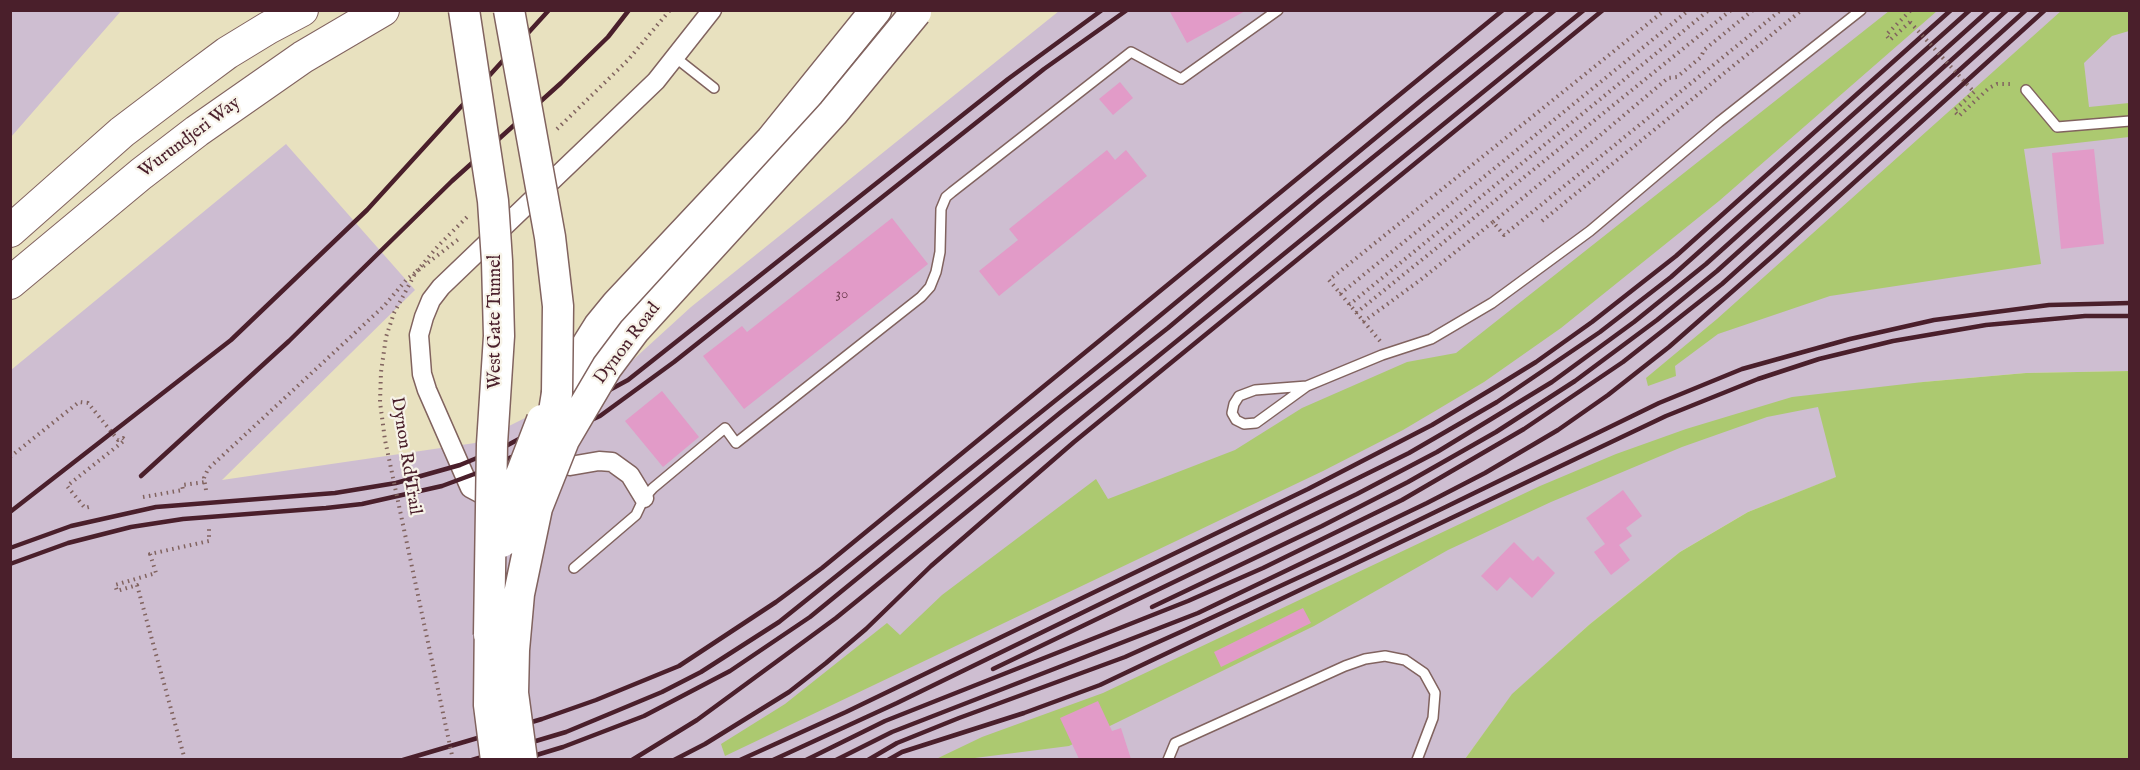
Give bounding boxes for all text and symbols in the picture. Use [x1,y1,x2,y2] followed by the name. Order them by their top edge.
[135,93,245,183] street label: Wurundjeri Way
[485,255,507,389] street label: West Gate Tunnel
[836,286,848,304] house number: 30
[590,299,666,389] street label: Dynon Road
[385,396,425,516] street label: Dynon Rd Trail

